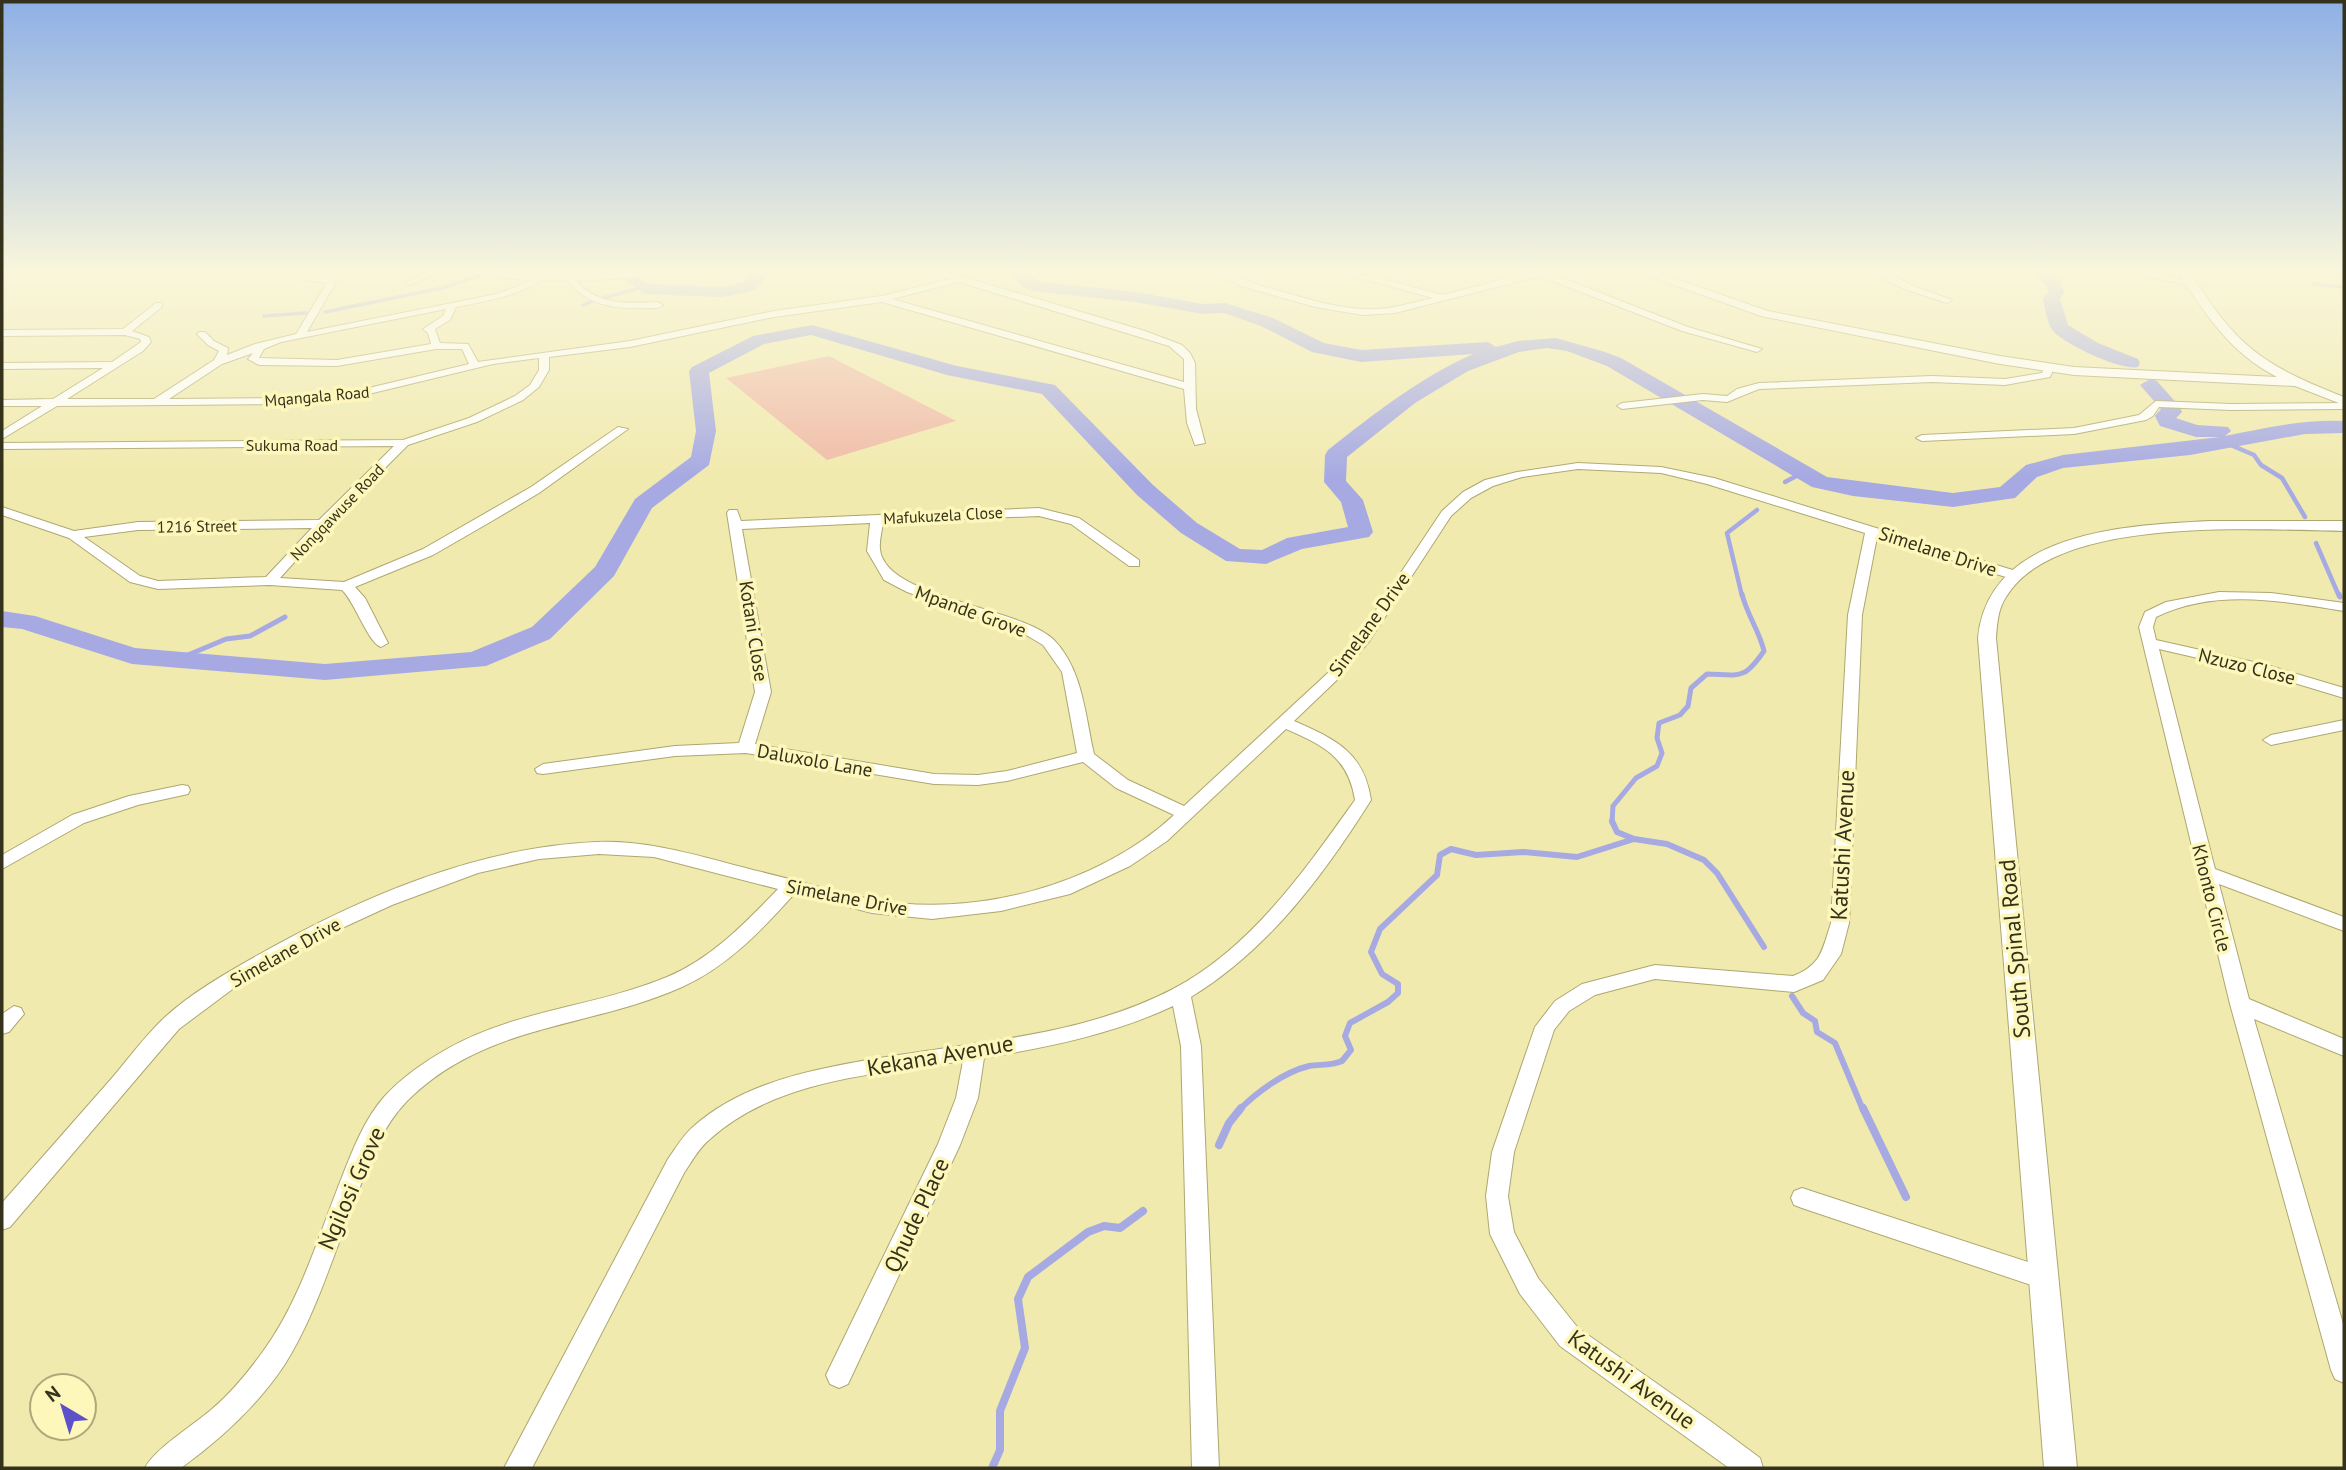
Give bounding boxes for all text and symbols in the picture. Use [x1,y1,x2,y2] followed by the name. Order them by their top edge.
[264,381,370,411] street label: Mqangala Road
[246,435,338,455] street label: Sukuma Road
[286,460,388,564] street label: Nongqawuse Road
[883,502,1003,528] street label: Mafukuzela Close
[157,515,238,537] street label: 1216 Street
[1876,521,2000,581] street label: Simelane Drive
[1323,567,1415,681] street label: Simelane Drive
[734,579,774,683] street label: Kotani Close
[912,580,1030,642] street label: Mpande Grove
[2196,642,2298,690] street label: Nzuzo Close
[755,738,875,782] street label: Daluxolo Lane
[1824,769,1860,921] street label: Katushi Avenue
[2187,842,2237,954] street label: Khonto Circle
[1992,858,2036,1040] street label: South Spinal Road
[784,873,910,921] street label: Simelane Drive
[225,912,345,992] street label: Simelane Drive
[864,1028,1016,1082] street label: Kekana Avenue
[311,1122,391,1254] street label: Ngilosi Grove
[877,1153,955,1277] street label: Qhude Place
[1563,1323,1701,1435] street label: Katushi Avenue
[28,1372,98,1442] north arrow
[40,1380,65,1407] text: N

